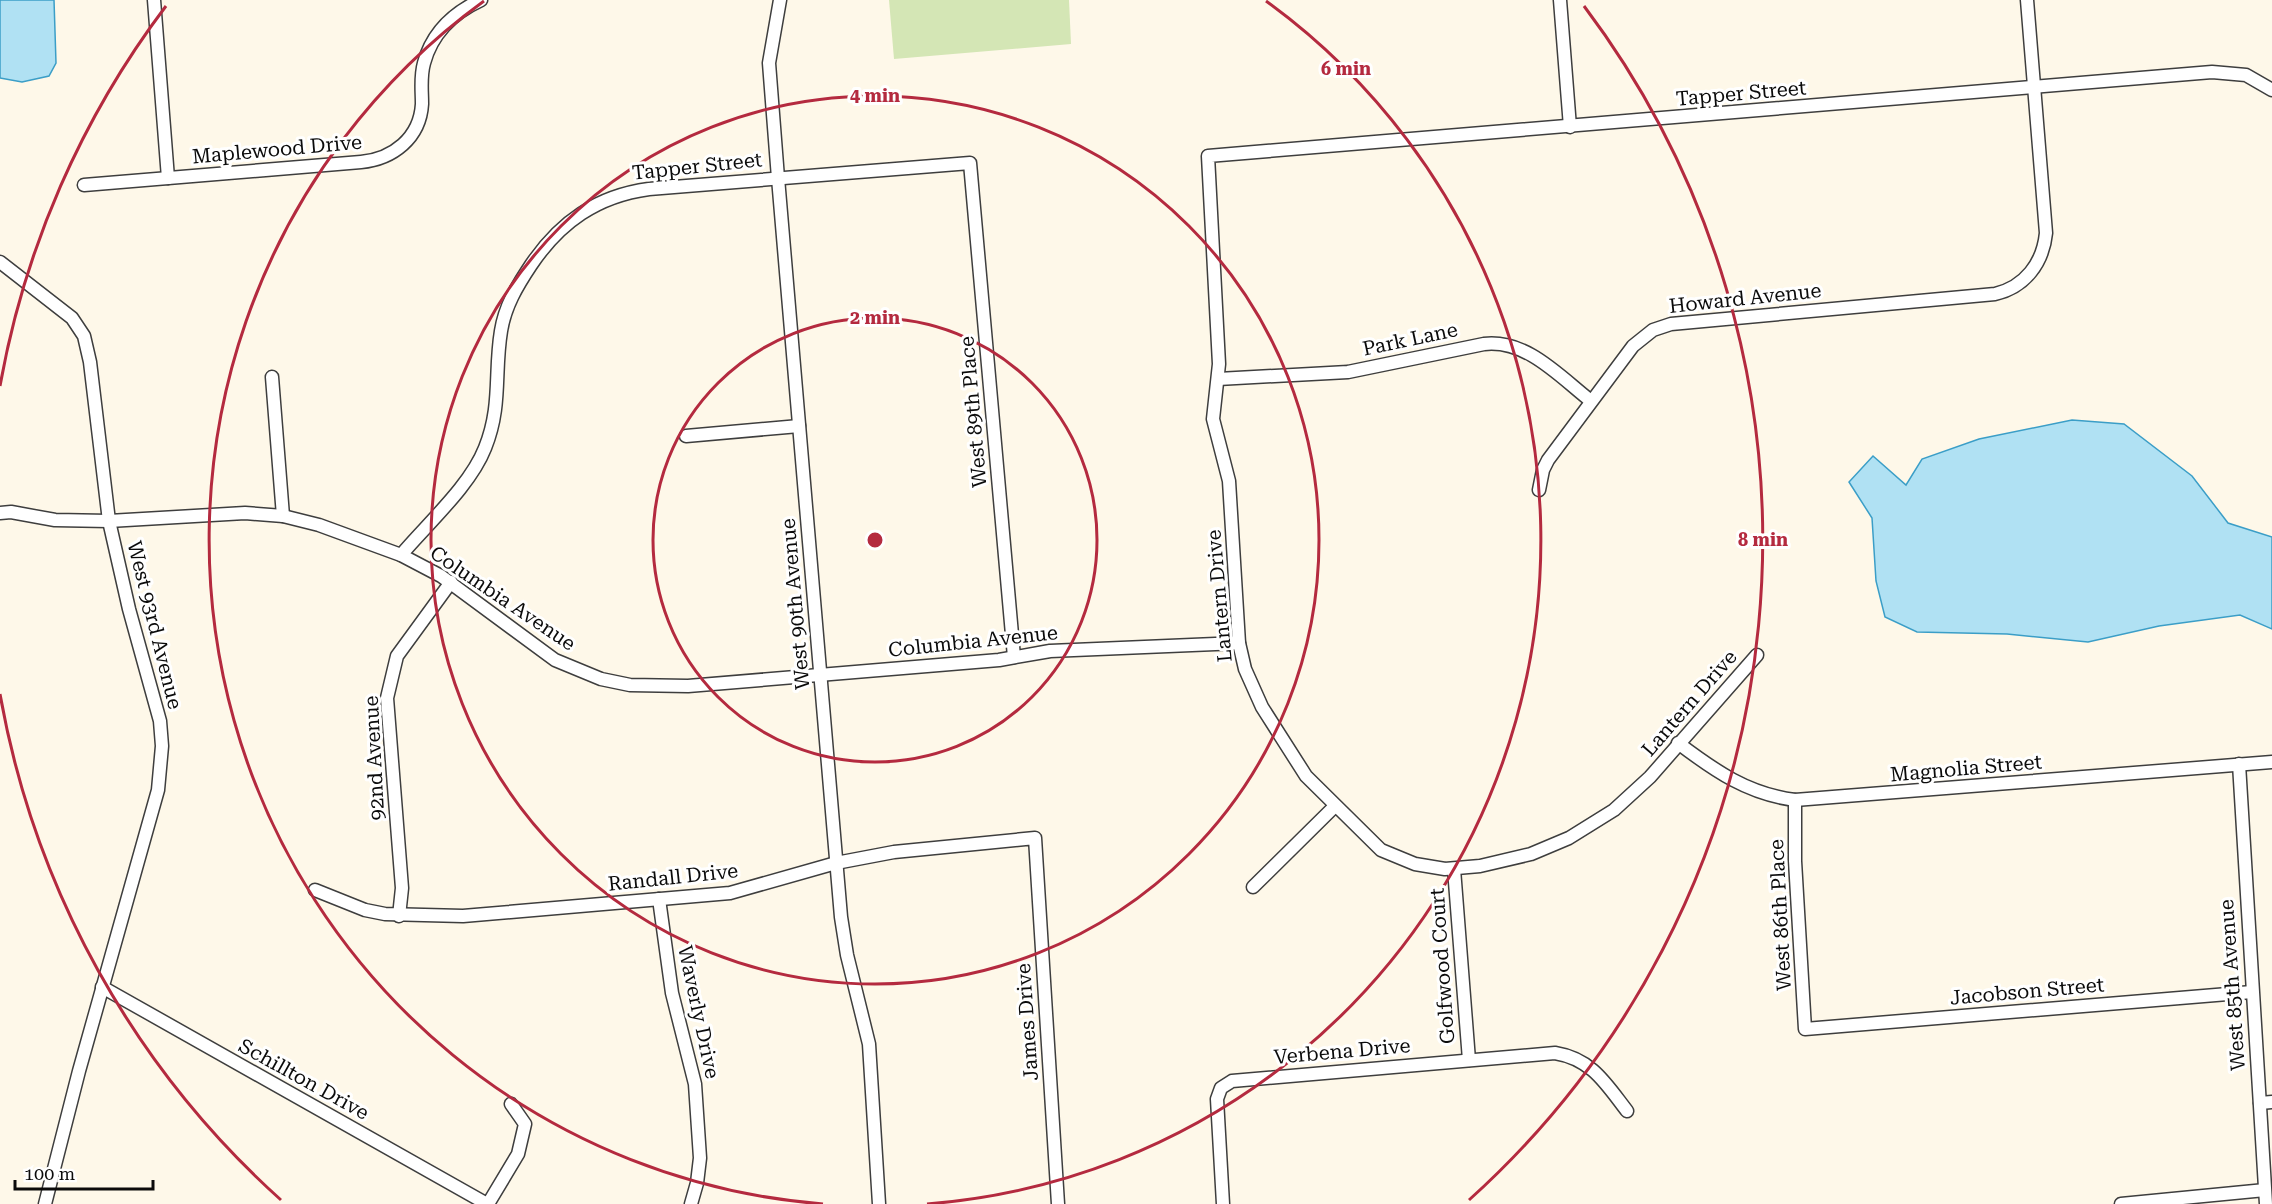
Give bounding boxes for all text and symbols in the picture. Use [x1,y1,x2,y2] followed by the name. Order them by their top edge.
[1321,58,1371,79] text: 6 min
[1675,75,1808,111] street label: Tapper Street
[850,85,900,106] text: 4 min
[191,130,363,168] street label: Maplewood Drive
[631,147,764,185] street label: Tapper Street
[1668,278,1822,318] street label: Howard Avenue
[850,307,900,328] text: 2 min
[1360,317,1460,361] street label: Park Lane
[954,335,992,489] street label: West 89th Place
[776,517,814,691] street label: West 90th Avenue
[1201,529,1237,663] street label: Lantern Drive
[1738,529,1788,550] text: 8 min
[865,530,885,550] centre of rings
[122,538,188,712] street label: West 93rd Avenue
[426,540,580,656] street label: Columbia Avenue
[887,620,1059,662] street label: Columbia Avenue
[1636,645,1742,761] street label: Lantern Drive
[359,695,389,821] street label: 92nd Avenue
[1889,749,2043,787] street label: Magnolia Street
[1764,838,1796,992] street label: West 86th Place
[607,858,739,896] street label: Randall Drive
[1425,887,1459,1045] street label: Golfwood Court
[2214,898,2250,1072] street label: West 85th Avenue
[673,943,725,1081] street label: Waverly Drive
[1011,962,1043,1082] street label: James Drive
[1949,972,2106,1010] street label: Jacobson Street
[235,1033,373,1125] street label: Schillton Drive
[1273,1033,1411,1069] street label: Verbena Drive
[15,1153,153,1191] scale bar
[24,1163,75,1184] text: 100 m

